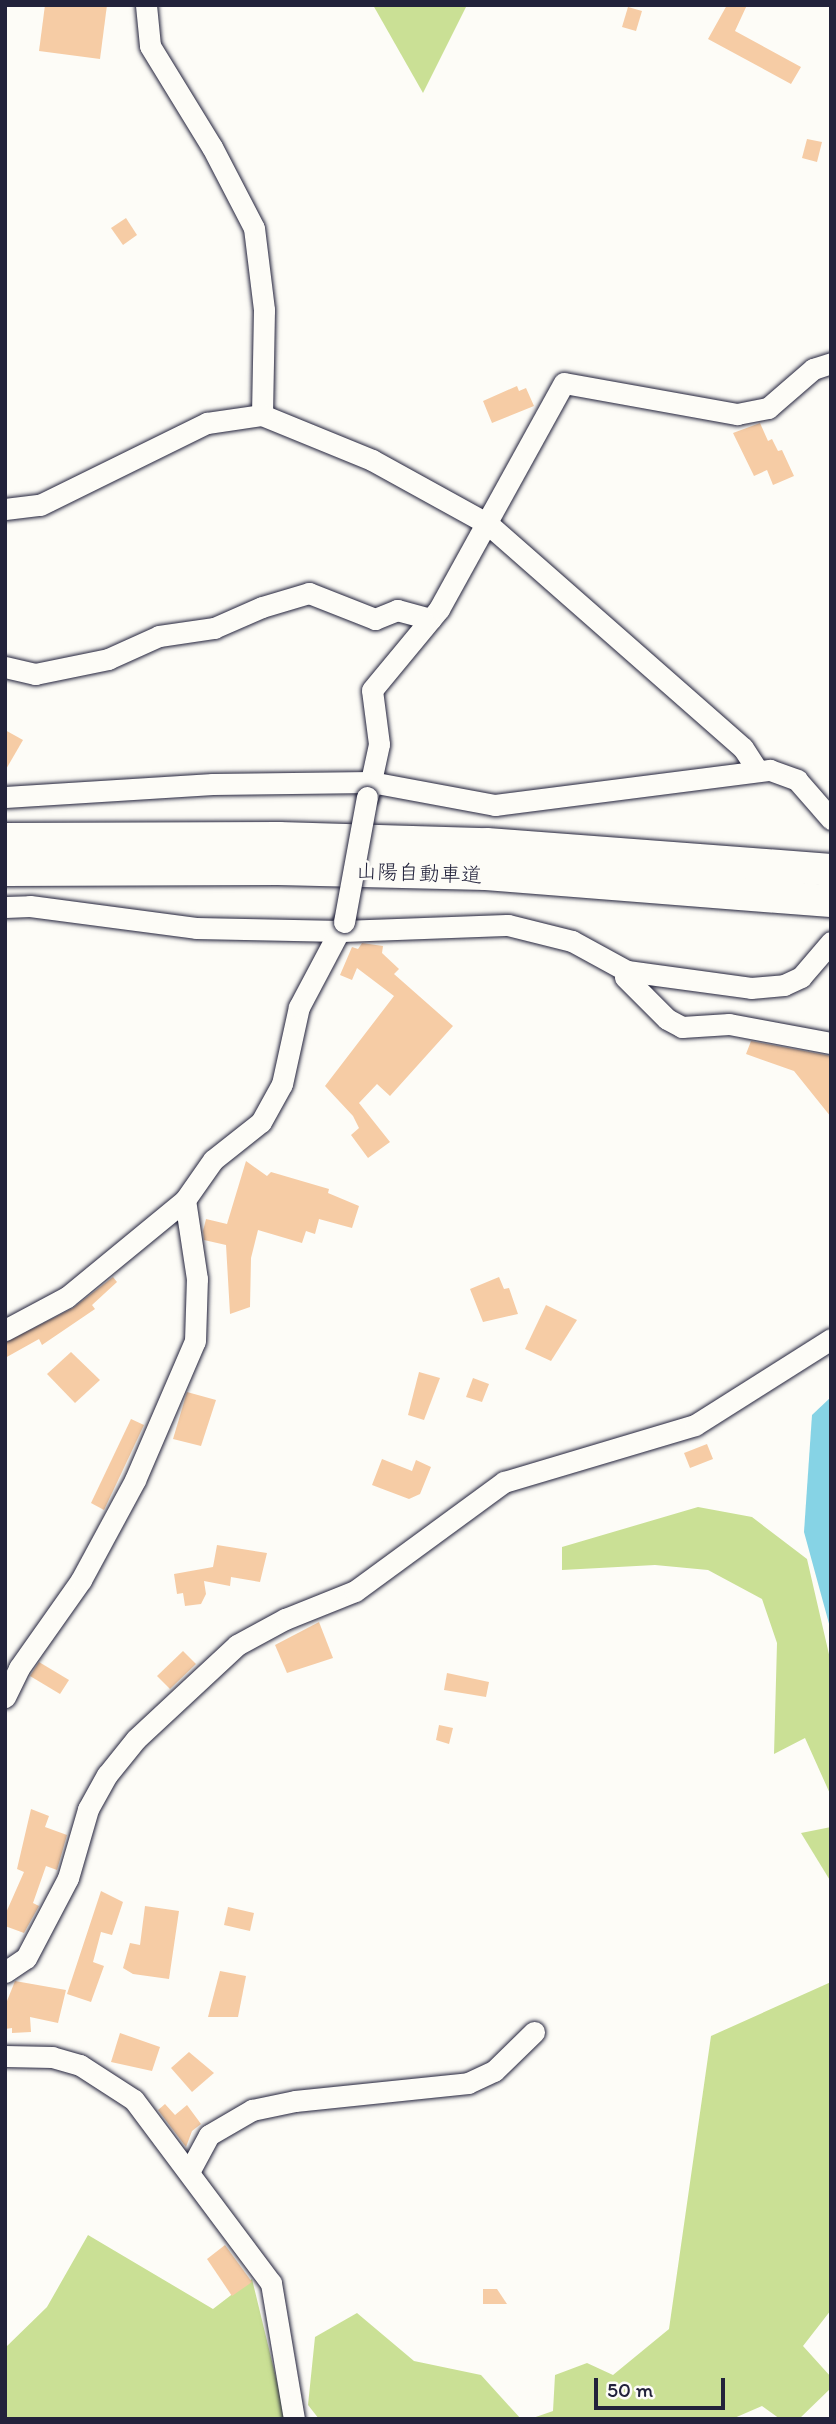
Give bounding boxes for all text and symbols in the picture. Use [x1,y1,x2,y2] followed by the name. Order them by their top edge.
[356,858,482,888] street label: 山陽自動車道
[598,2364,729,2408] scale bar
[607,2377,653,2402] text: 50 m

